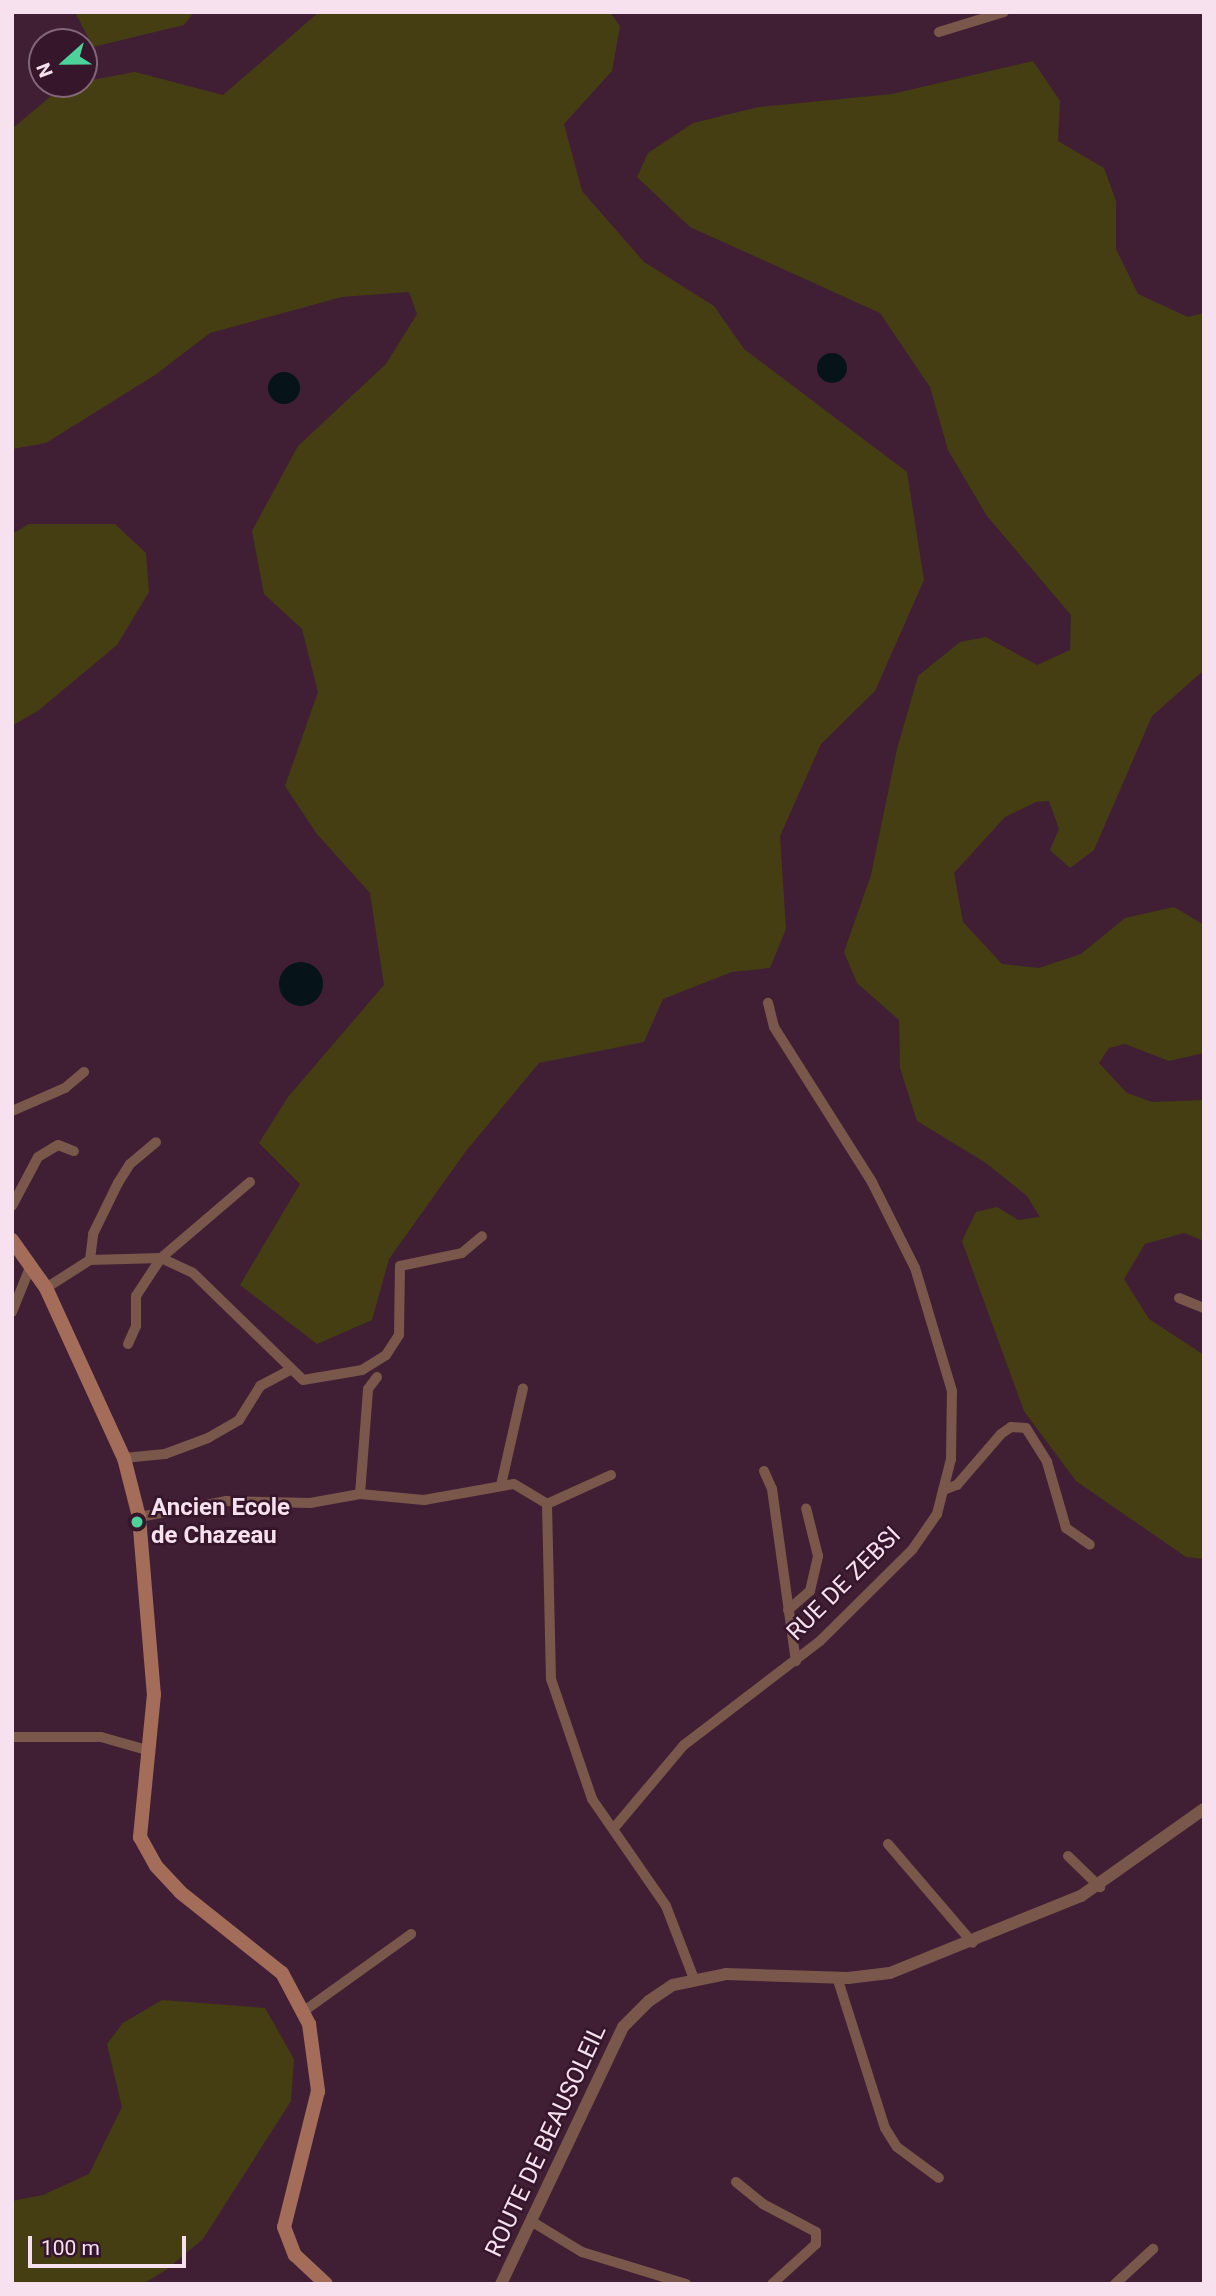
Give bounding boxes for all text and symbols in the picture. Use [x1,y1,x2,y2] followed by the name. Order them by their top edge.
[28,28,98,98] north arrow
[32,60,58,80] text: N
[151,1494,290,1550] place label: Ancien Ecole de Chazeau
[129,1514,145,1530] marker: Ancien Ecole de Chazeau
[781,1521,907,1647] street label: RUE DE ZEBSI
[480,2020,612,2262] street label: ROUTE DE BEAUSOLEIL
[32,2222,189,2266] scale bar
[41,2236,100,2260] text: 100 m

